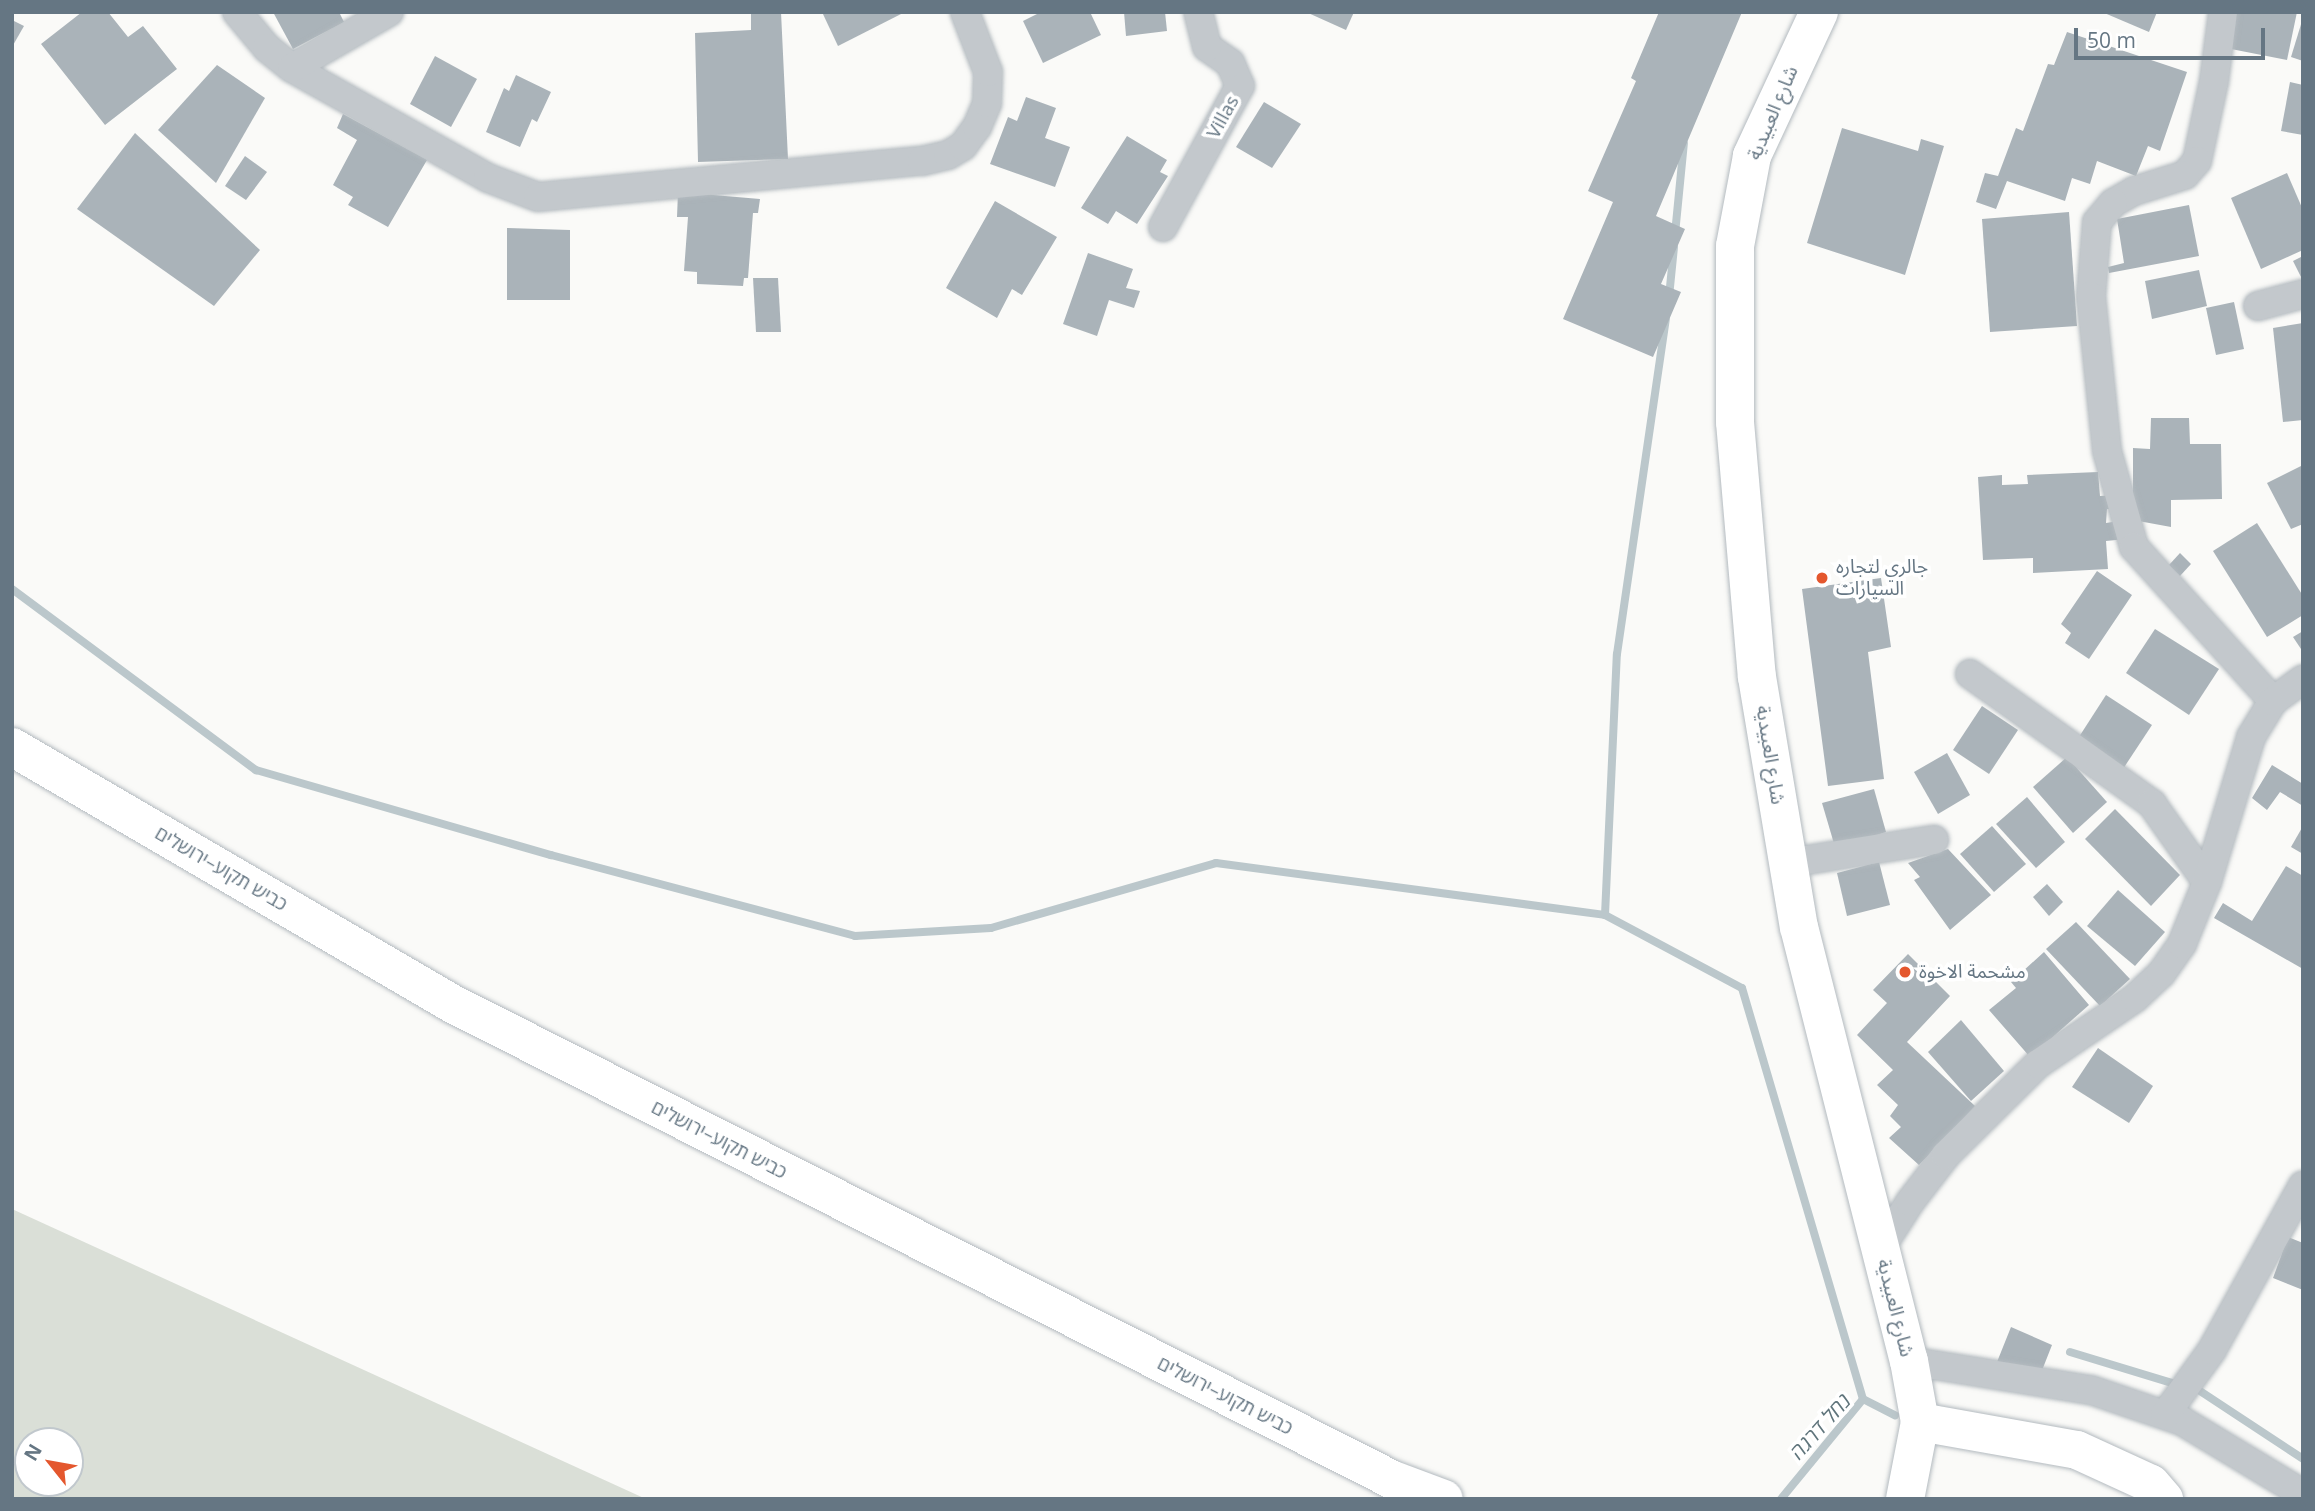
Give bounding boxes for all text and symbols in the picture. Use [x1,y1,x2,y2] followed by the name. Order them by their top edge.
[2077,14,2268,58] scale bar
[2087,26,2136,54] text: 50 m
[1743,63,1803,163] street label: شارع العبيدية
[1202,92,1244,142] street label: Villas
[1836,556,1928,600] place label: جالري لتجاره السيارات
[1814,570,1830,586] marker: جالري لتجاره السيارات
[1751,704,1789,806] street label: شارع العبيدية
[151,822,291,916] street label: כביש תקוע–ירושלים
[1919,961,2026,983] place label: مشحمة الاخوة
[1897,964,1913,980] marker: مشحمة الاخوة
[647,1096,791,1184] street label: כביש תקוע–ירושלים
[1872,1257,1918,1359] street label: شارع العبيدية
[1153,1352,1297,1440] street label: כביש תקוע–ירושלים
[1784,1388,1856,1464] water label: נחל דרגה
[14,1427,84,1497] north arrow
[18,1439,48,1466] text: N

